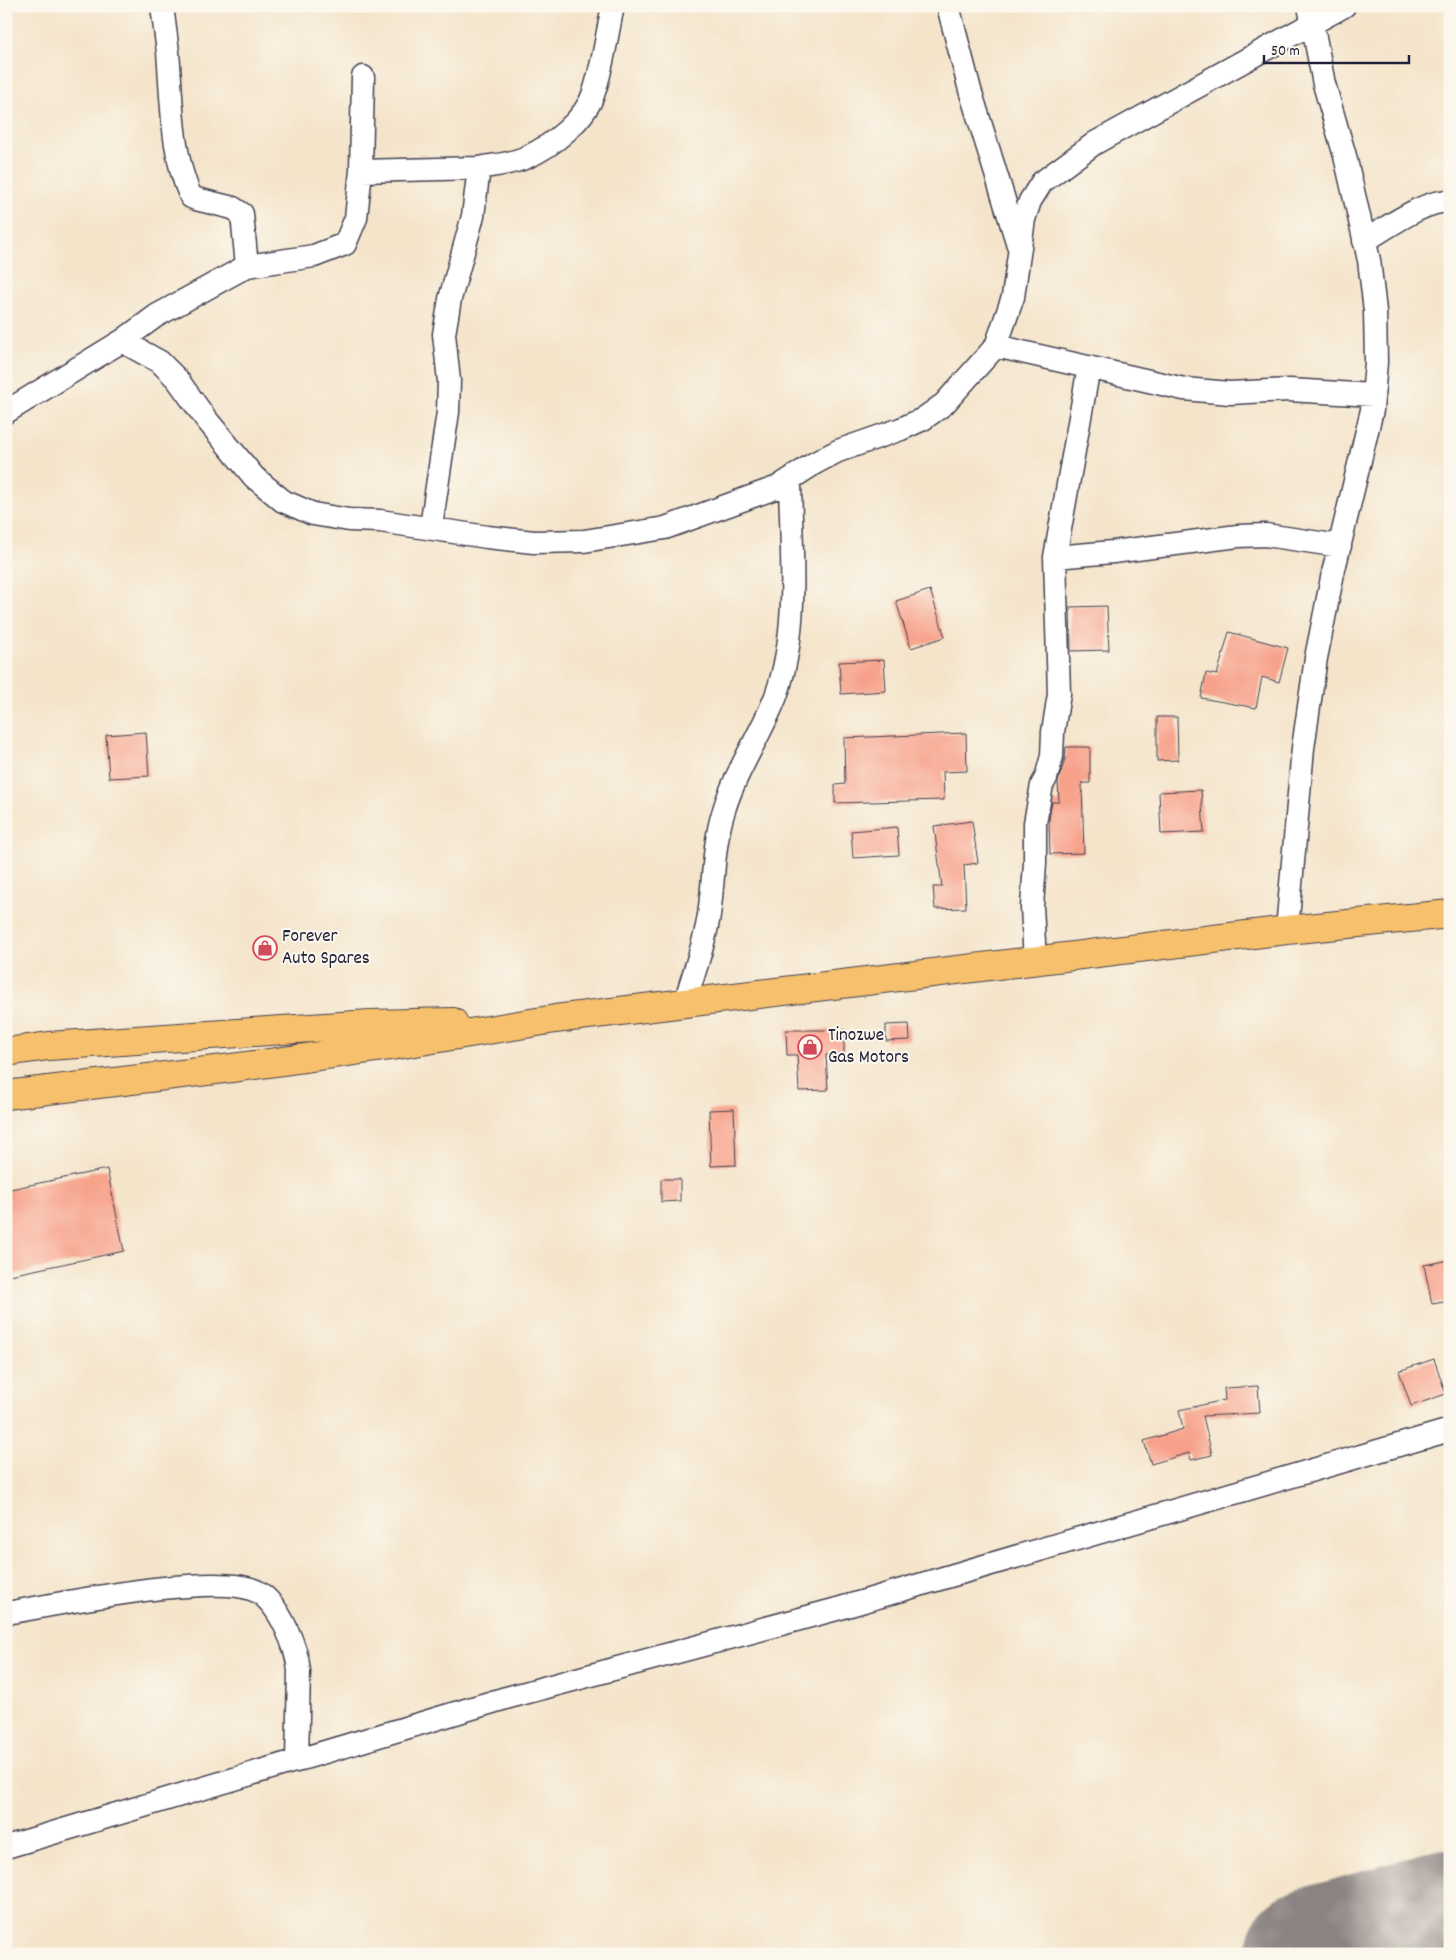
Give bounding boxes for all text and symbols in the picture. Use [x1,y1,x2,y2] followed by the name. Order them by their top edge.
[1264,32,1408,64] scale bar
[1271,41,1300,63] text: 50 m
[282,924,370,973] place label: Forever Auto Spares
[252,935,278,961] shop icon: Forever Auto Spares
[828,1023,909,1072] place label: Tinozwe Gas Motors
[797,1034,823,1060] shop icon: Tinozwe Gas Motors

